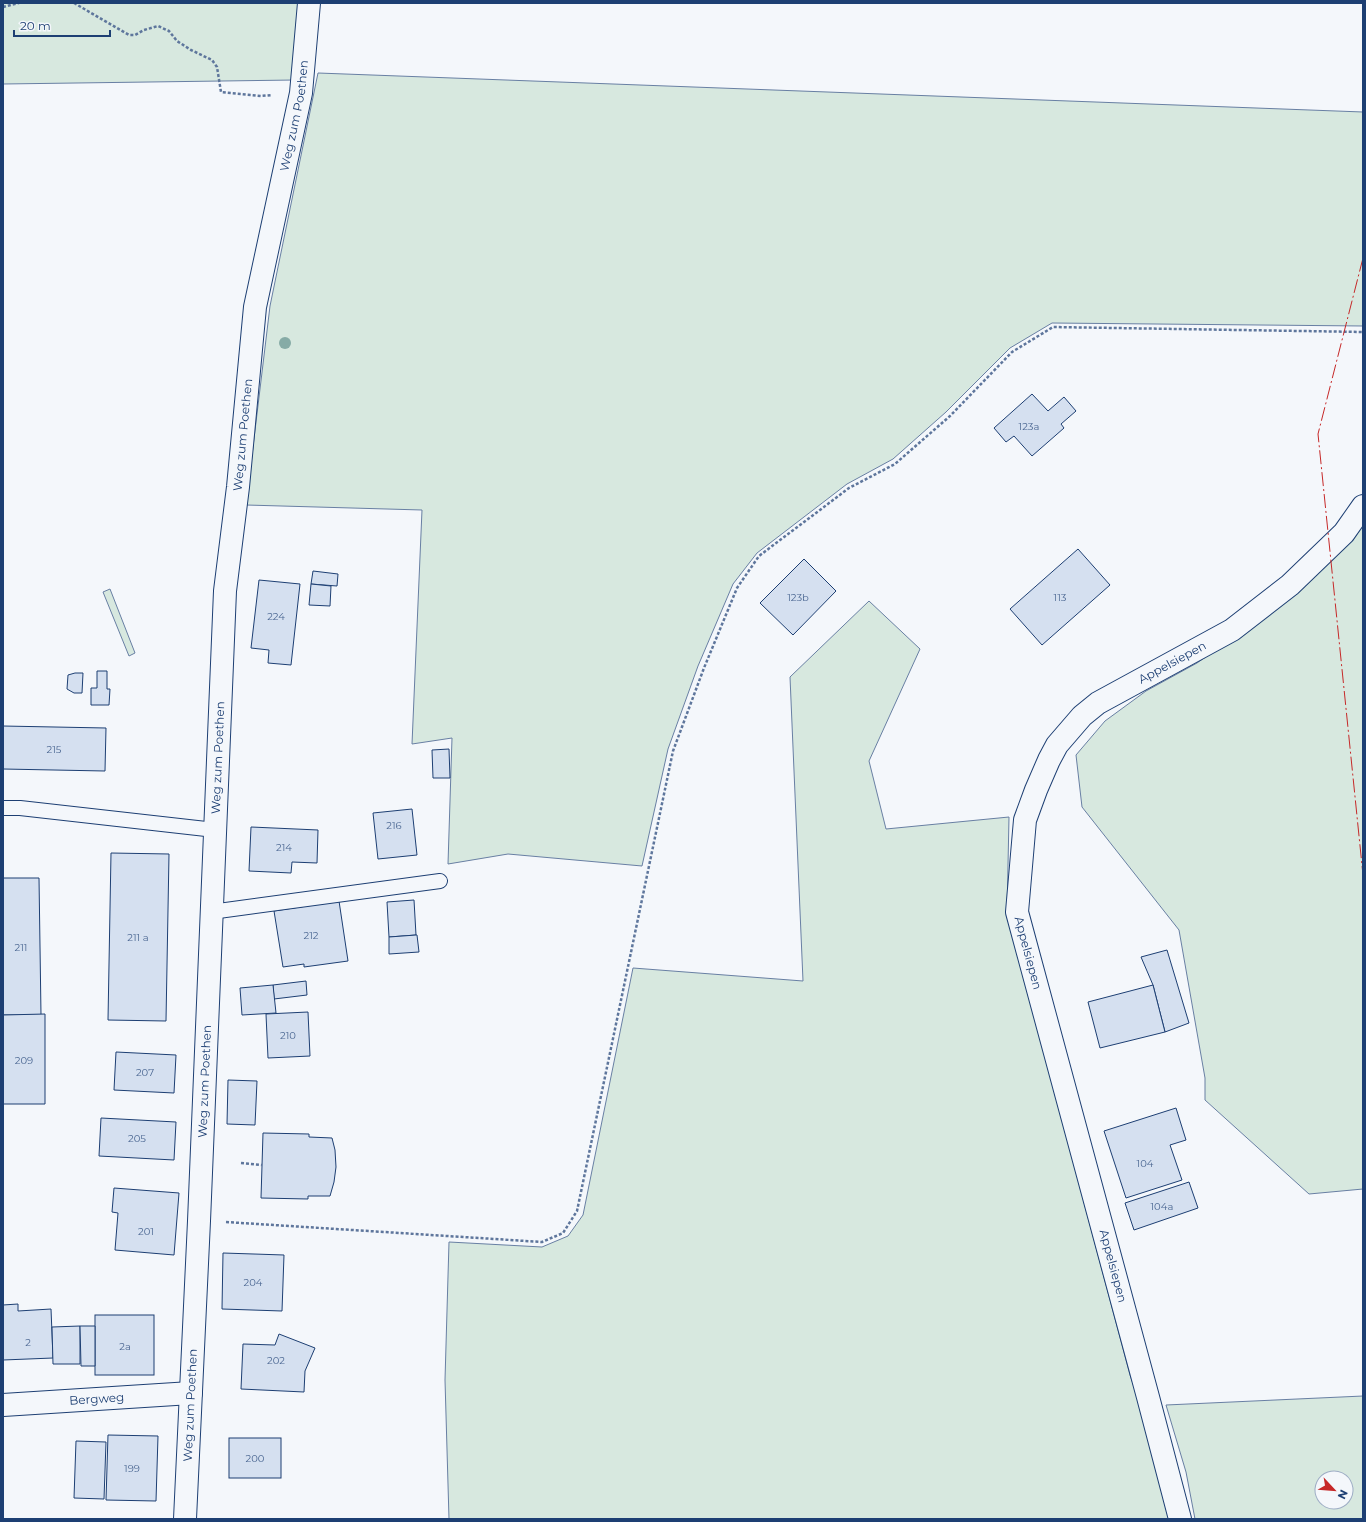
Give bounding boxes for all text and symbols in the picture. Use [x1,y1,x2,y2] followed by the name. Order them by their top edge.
[14,12,110,38] scale bar
[20,18,51,33] text: 20 m
[276,59,311,173] street label: Weg zum Poethen
[230,378,255,492] street label: Weg zum Poethen
[1019,420,1039,433] house number: 123a
[787,591,809,604] house number: 123b
[1054,591,1067,604] house number: 113
[267,610,285,623] house number: 224
[1135,638,1209,687] street label: Appelsiepen
[208,701,227,814] street label: Weg zum Poethen
[47,743,62,756] house number: 215
[386,819,402,832] house number: 216
[276,841,292,854] house number: 214
[1012,915,1045,991] street label: Appelsiepen
[304,929,319,942] house number: 212
[127,931,149,944] house number: 211 a
[15,941,27,954] house number: 211
[194,1025,214,1138] street label: Weg zum Poethen
[280,1029,296,1042] house number: 210
[15,1054,33,1067] house number: 209
[136,1066,154,1079] house number: 207
[128,1132,146,1145] house number: 205
[1137,1157,1154,1170] house number: 104
[1150,1200,1174,1213] house number: 104a
[138,1225,154,1238] house number: 201
[1097,1228,1130,1304] street label: Appelsiepen
[244,1276,263,1289] house number: 204
[25,1336,31,1349] house number: 2
[119,1340,131,1353] house number: 2a
[180,1348,200,1462] street label: Weg zum Poethen
[267,1354,285,1367] house number: 202
[69,1389,125,1408] street label: Bergweg
[246,1452,265,1465] house number: 200
[124,1462,140,1475] house number: 199
[1314,1470,1354,1510] north arrow
[1335,1487,1351,1501] text: N

